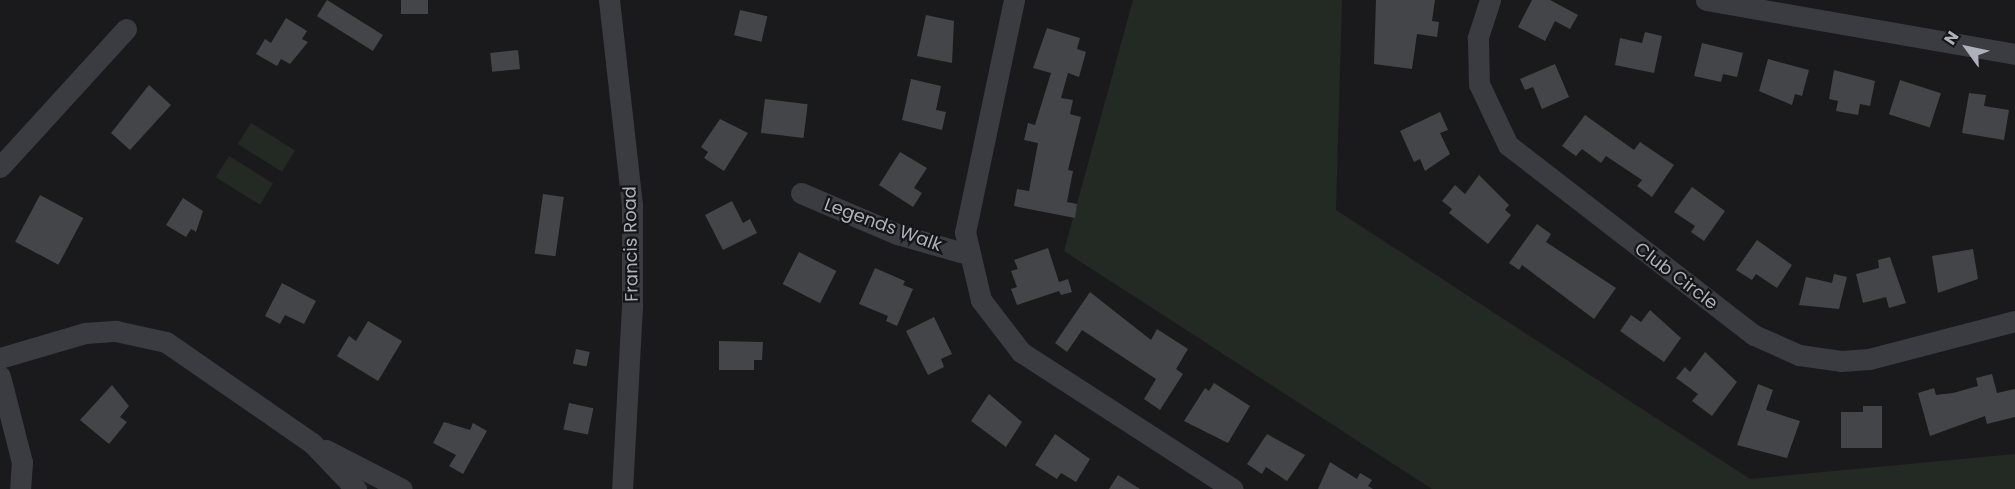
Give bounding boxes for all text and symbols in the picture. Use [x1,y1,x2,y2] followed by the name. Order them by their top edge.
[1937,18,1997,78] north arrow
[1939,27,1964,49] text: N
[619,186,643,302] street label: Francis Road
[821,194,945,256] street label: Legends Walk
[1630,238,1722,314] street label: Club Circle

